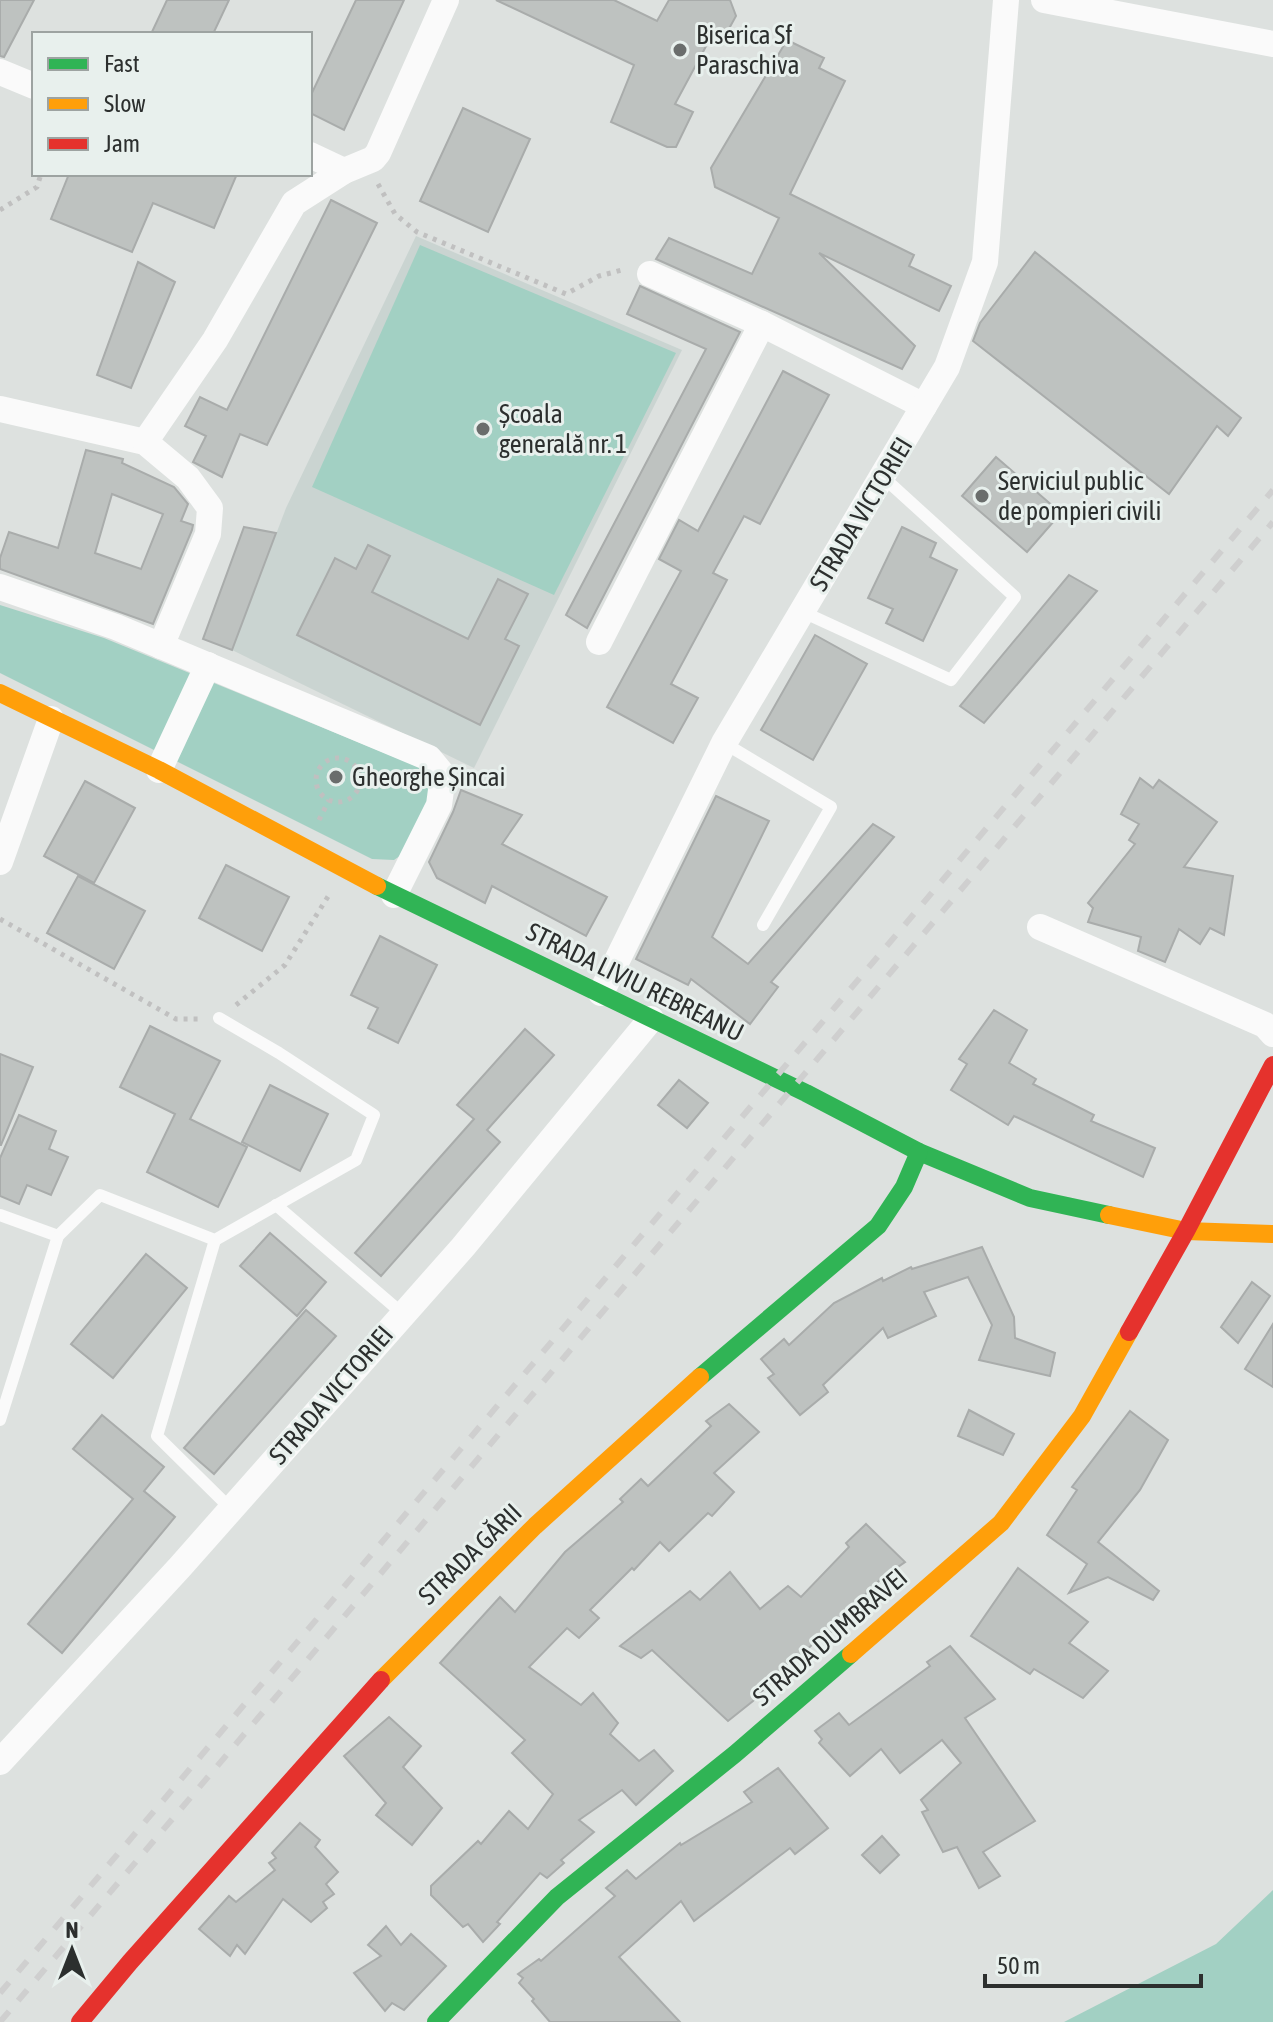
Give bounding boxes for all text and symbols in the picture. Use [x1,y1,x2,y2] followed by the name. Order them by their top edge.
[696,20,799,80] place label: Biserica Sf Paraschiva
[32,32,312,176] legend
[671,41,689,59] marker: Biserica Sf Paraschiva
[104,50,140,77] text: Fast
[104,90,146,117] text: Slow
[104,130,140,157] text: Jam
[499,399,627,459] place label: Școala generală nr. 1
[474,420,492,438] marker: Școala generală nr. 1
[803,432,919,596] street label: STRADA VICTORIEI
[998,466,1161,526] place label: Serviciul public de pompieri civili
[973,487,991,505] marker: Serviciul public de pompieri civili
[352,762,506,792] place label: Gheorghe Șincai
[327,768,345,786] marker: Gheorghe Șincai
[522,916,748,1048] street label: STRADA LIVIU REBREANU
[263,1320,399,1470] street label: STRADA VICTORIEI
[412,1497,528,1611] street label: STRADA GĂRII
[747,1562,913,1712] street label: STRADA DUMBRAVEI
[32,1910,112,1990] north arrow
[66,1917,78,1943] text: N
[985,1938,1201,1988] scale bar
[997,1952,1040,1979] text: 50 m

